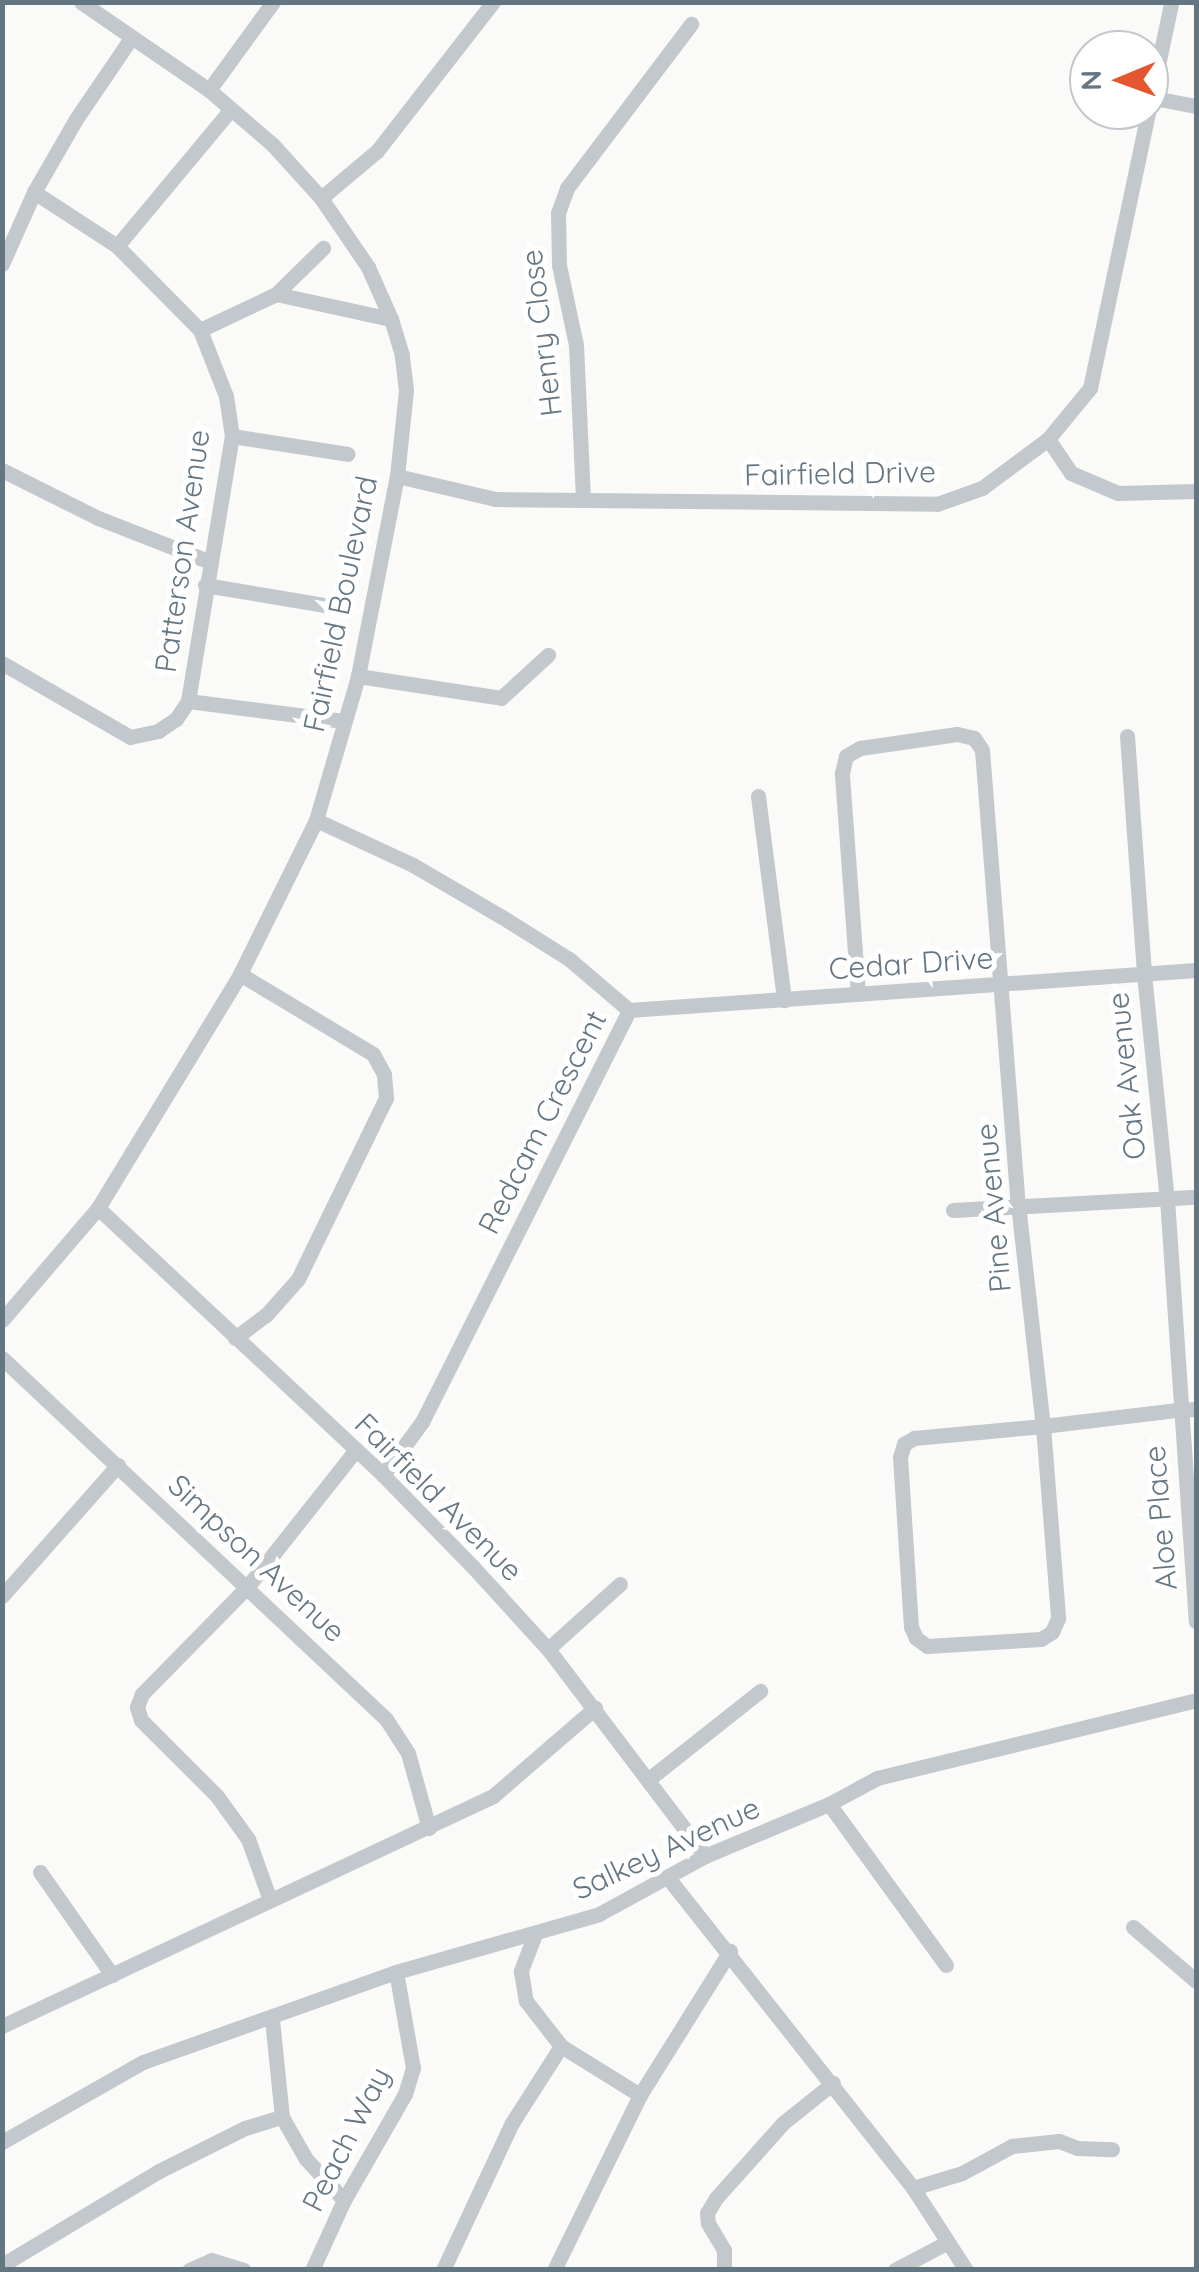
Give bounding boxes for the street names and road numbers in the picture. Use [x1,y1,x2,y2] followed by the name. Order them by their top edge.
[513,247,569,419] street label: Henry Close
[147,427,217,675] street label: Patterson Avenue
[744,453,936,493] street label: Fairfield Drive
[295,473,385,735] street label: Fairfield Boulevard
[828,939,994,987] street label: Cedar Drive
[1099,991,1153,1161] street label: Oak Avenue
[470,1004,614,1240] street label: Redcam Crescent
[968,1122,1018,1294] street label: Pine Avenue
[348,1406,530,1588] street label: Fairfield Avenue
[1136,1444,1184,1592] street label: Aloe Place
[161,1467,353,1649] street label: Simpson Avenue
[567,1789,765,1907] street label: Salkey Avenue
[294,2061,398,2217] street label: Peach Way

